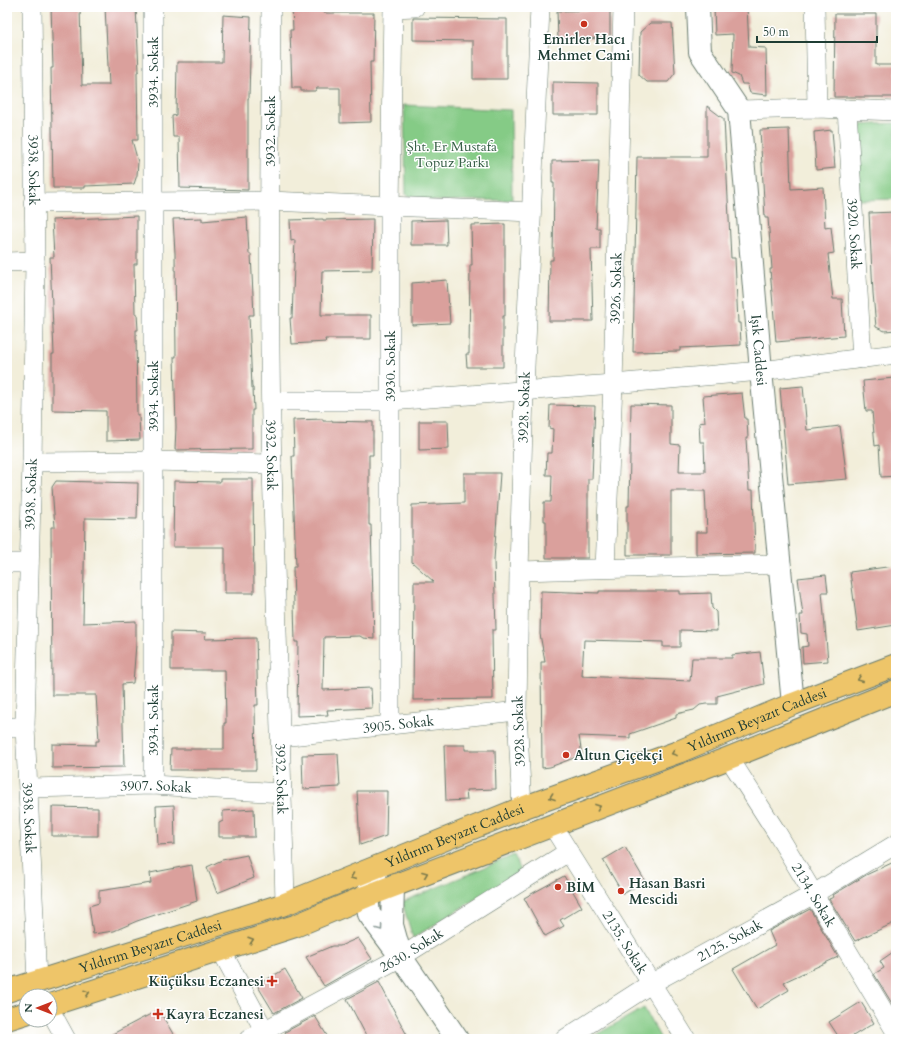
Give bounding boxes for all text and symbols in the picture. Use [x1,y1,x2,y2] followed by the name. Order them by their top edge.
[757,18,877,44] scale bar
[579,19,589,29] marker: Emirler Hacı Mehmet Cami
[763,24,790,40] text: 50 m
[538,30,631,65] place label: Emirler Hacı Mehmet Cami
[144,36,163,108] street label: 3934. Sokak
[261,95,280,167] street label: 3932. Sokak
[24,134,44,206] street label: 3938. Sokak
[407,137,497,172] park label: Şht. Er Mustafa Topuz Parkı
[843,197,866,271] street label: 3920. Sokak
[605,252,626,324] street label: 3926. Sokak
[747,314,772,387] street label: Işık Caddesi
[381,330,400,402] street label: 3930. Sokak
[144,360,163,432] street label: 3934. Sokak
[513,370,534,443] street label: 3928. Sokak
[261,419,282,491] street label: 3932. Sokak
[20,457,42,530] street label: 3938. Sokak
[856,674,863,682] one-way arrow
[685,683,829,757] street label: Yıldırım Beyazıt Caddesi
[144,684,163,756] street label: 3934. Sokak
[508,694,530,767] street label: 3928. Sokak
[362,711,435,737] street label: 3905. Sokak
[271,743,292,815] street label: 3932. Sokak
[574,746,663,765] place label: Altun Çiçekçi
[670,749,677,757] one-way arrow
[561,750,571,760] marker: Altun Çiçekçi
[120,775,193,797] street label: 3907. Sokak
[18,782,40,855] street label: 3938. Sokak
[548,793,555,801] one-way arrow
[382,799,527,872] street label: Yıldırım Beyazıt Caddesi
[595,804,602,812] one-way arrow
[787,859,841,931] street label: 2134. Sokak
[421,870,428,878] one-way arrow
[350,872,357,880] one-way arrow
[629,874,706,909] place label: Hasan Basri Mescidi
[566,877,596,897] place label: BİM
[553,882,563,892] marker: BİM
[616,886,626,896] marker: Hasan Basri Mescidi
[598,907,653,978] street label: 2135. Sokak
[694,914,766,966] street label: 2125. Sokak
[76,915,224,977] street label: Yıldırım Beyazıt Caddesi
[376,923,447,977] street label: 2630. Sokak
[375,924,382,931] one-way arrow
[247,936,254,945] one-way arrow
[149,972,265,991] place label: Küçüksu Eczanesi
[267,976,277,986] marker: Küçüksu Eczanesi
[18,988,58,1028] north arrow
[83,989,90,998] one-way arrow
[21,1003,36,1013] text: N
[166,1005,264,1024] place label: Kayra Eczanesi
[153,1009,163,1019] marker: Kayra Eczanesi

